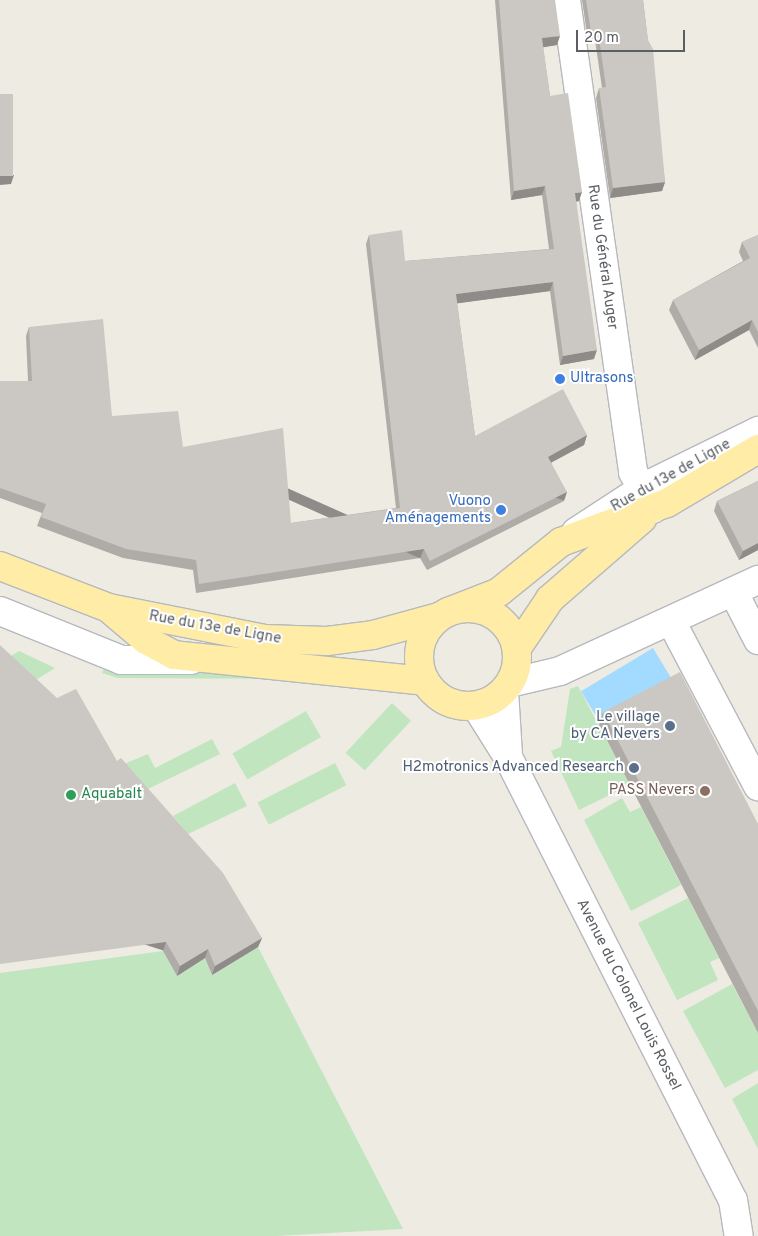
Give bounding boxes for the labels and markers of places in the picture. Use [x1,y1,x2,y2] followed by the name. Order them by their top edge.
[570,370,633,388] place label: Ultrasons
[554,373,566,385] marker: Ultrasons
[385,492,491,527] place label: Vuono Aménagements
[495,504,507,516] marker: Vuono Aménagements
[570,708,660,743] place label: Le village by CA Nevers
[664,720,676,732] marker: Le village by CA Nevers
[402,759,624,777] place label: H2motronics Advanced Research
[628,762,640,774] marker: H2motronics Advanced Research
[609,782,695,800] place label: PASS Nevers
[699,785,711,797] marker: PASS Nevers
[81,786,142,804] place label: Aquabalt
[65,789,77,801] marker: Aquabalt

